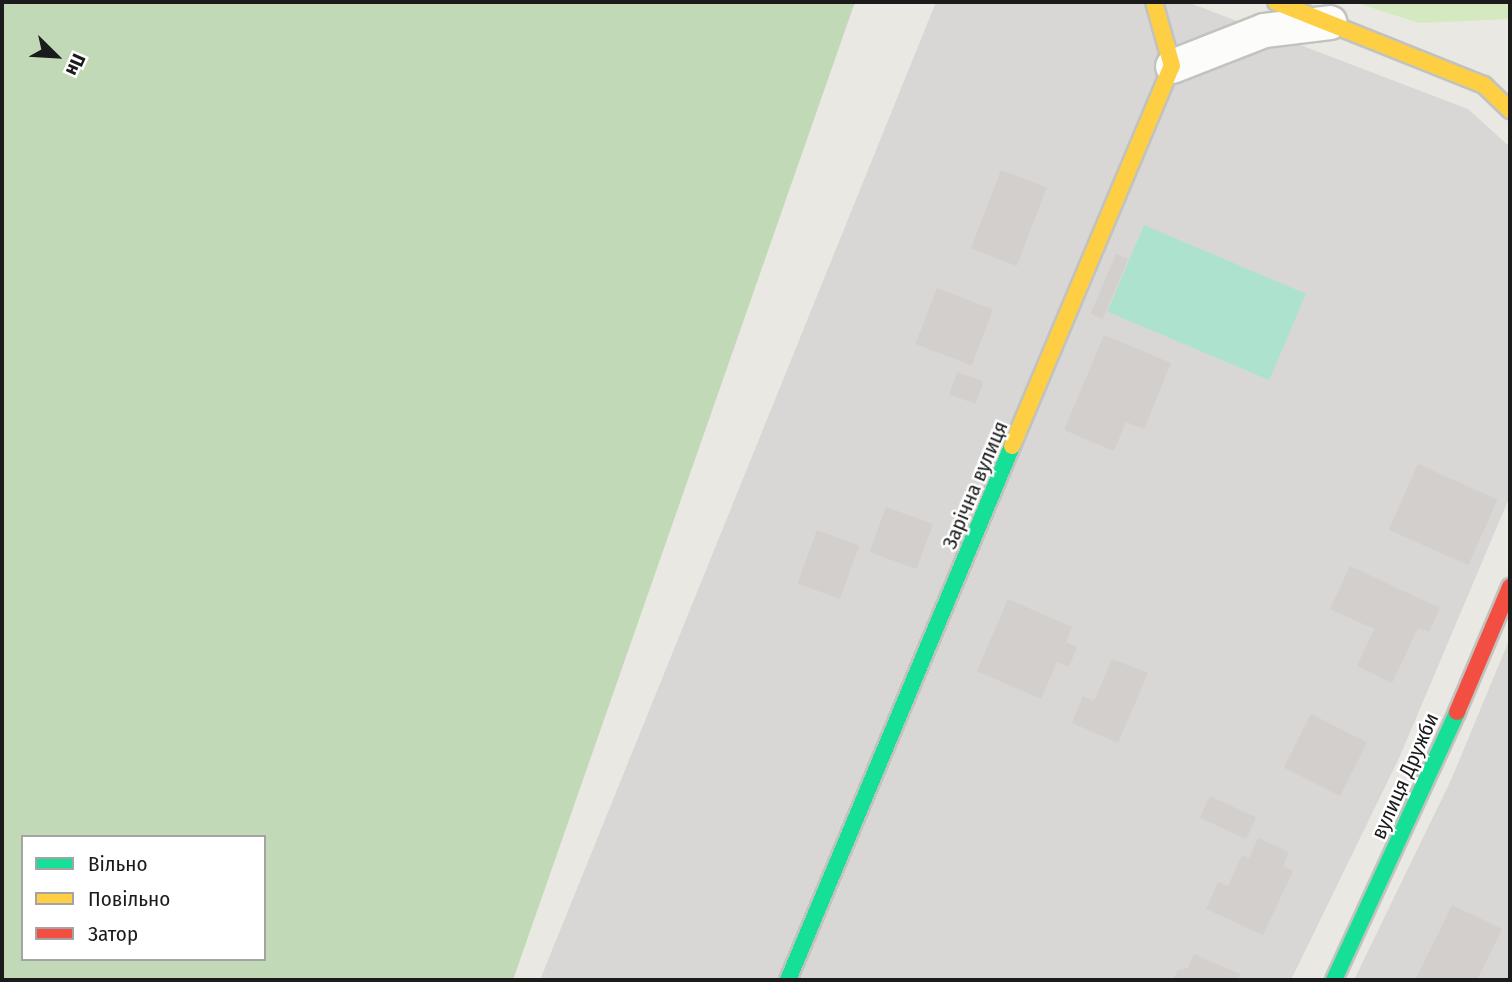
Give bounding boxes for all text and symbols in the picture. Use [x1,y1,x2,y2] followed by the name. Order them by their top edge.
[21,21,91,91] north arrow
[61,50,91,79] text: Пн
[937,417,1013,553] street label: Зарічна вулиця
[1366,709,1444,843] street label: вулиця Дружби
[21,835,266,961] legend
[88,851,148,877] text: Вільно
[88,886,170,912] text: Повільно
[88,921,138,947] text: Затор

